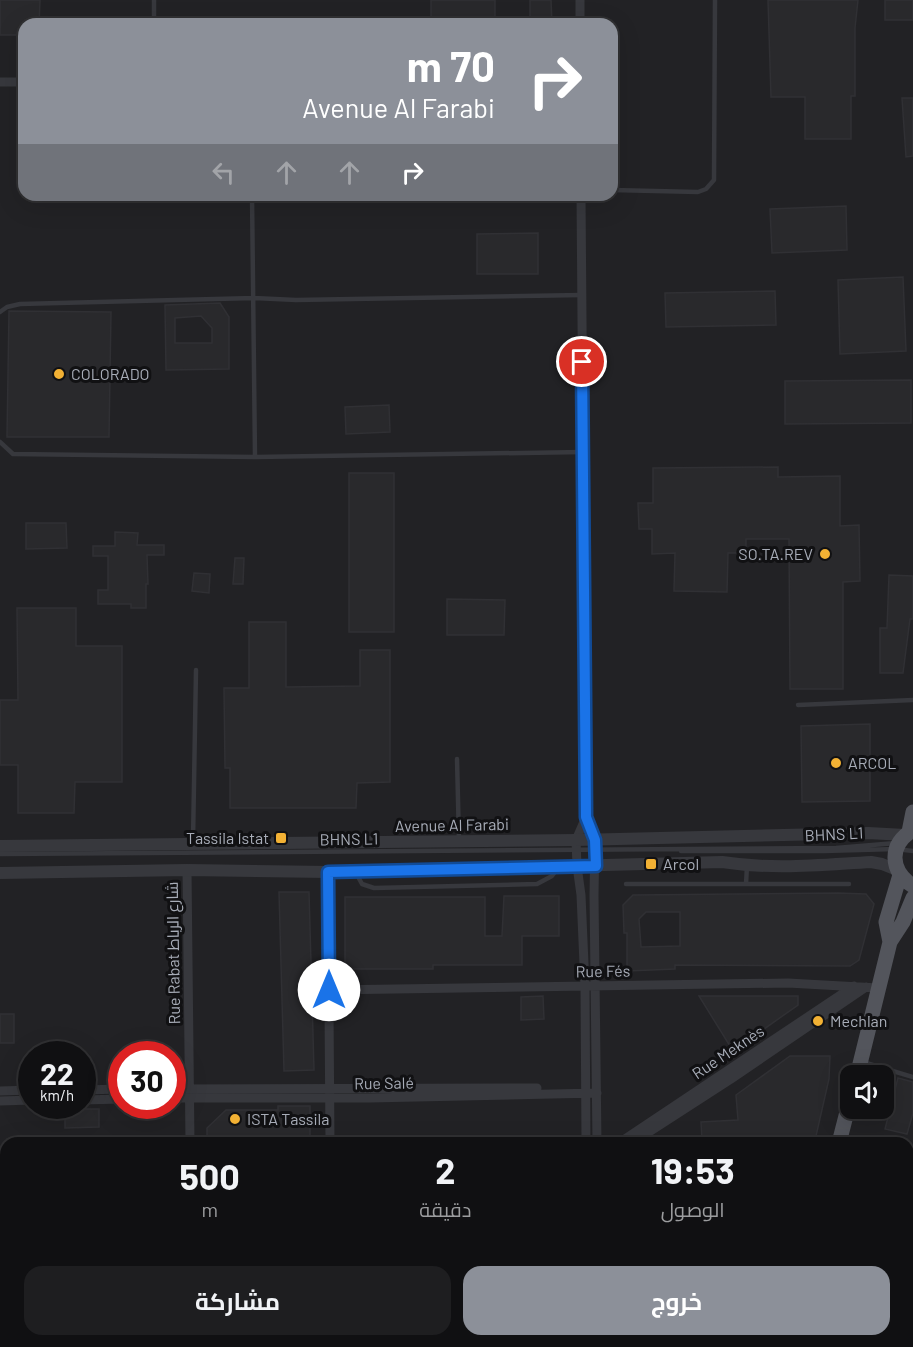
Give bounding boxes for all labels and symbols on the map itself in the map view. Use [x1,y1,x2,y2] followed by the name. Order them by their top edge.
[556,336,607,387] pin
[71,364,150,383] place label: COLORADO
[52,367,66,381] marker: COLORADO
[738,544,813,563] place label: SO.TA.REV
[818,547,832,561] marker: SO.TA.REV
[848,753,896,772] place label: ARCOL
[829,756,843,770] marker: ARCOL
[395,814,509,835] street label: Avenue Al Farabi
[804,822,864,845] street label: BHNS L1
[186,828,269,847] place label: Tassila Istat
[320,828,378,849] street label: BHNS L1
[274,831,288,845] marker: Tassila Istat
[663,854,699,873] place label: Arcol
[644,857,658,871] marker: Arcol
[162,881,186,1025] street label: Rue Rabat شارع الرباط
[297,958,361,1022] position arrow
[576,961,630,980] street label: Rue Fés
[830,1011,887,1030] place label: Mechlan
[811,1014,825,1028] marker: Mechlan
[688,1021,767,1083] street label: Rue Meknès
[108,1041,186,1119] speed limit sign: 30
[354,1072,414,1093] street label: Rue Salé
[247,1109,329,1128] place label: ISTA Tassila
[228,1112,242,1126] marker: ISTA Tassila

